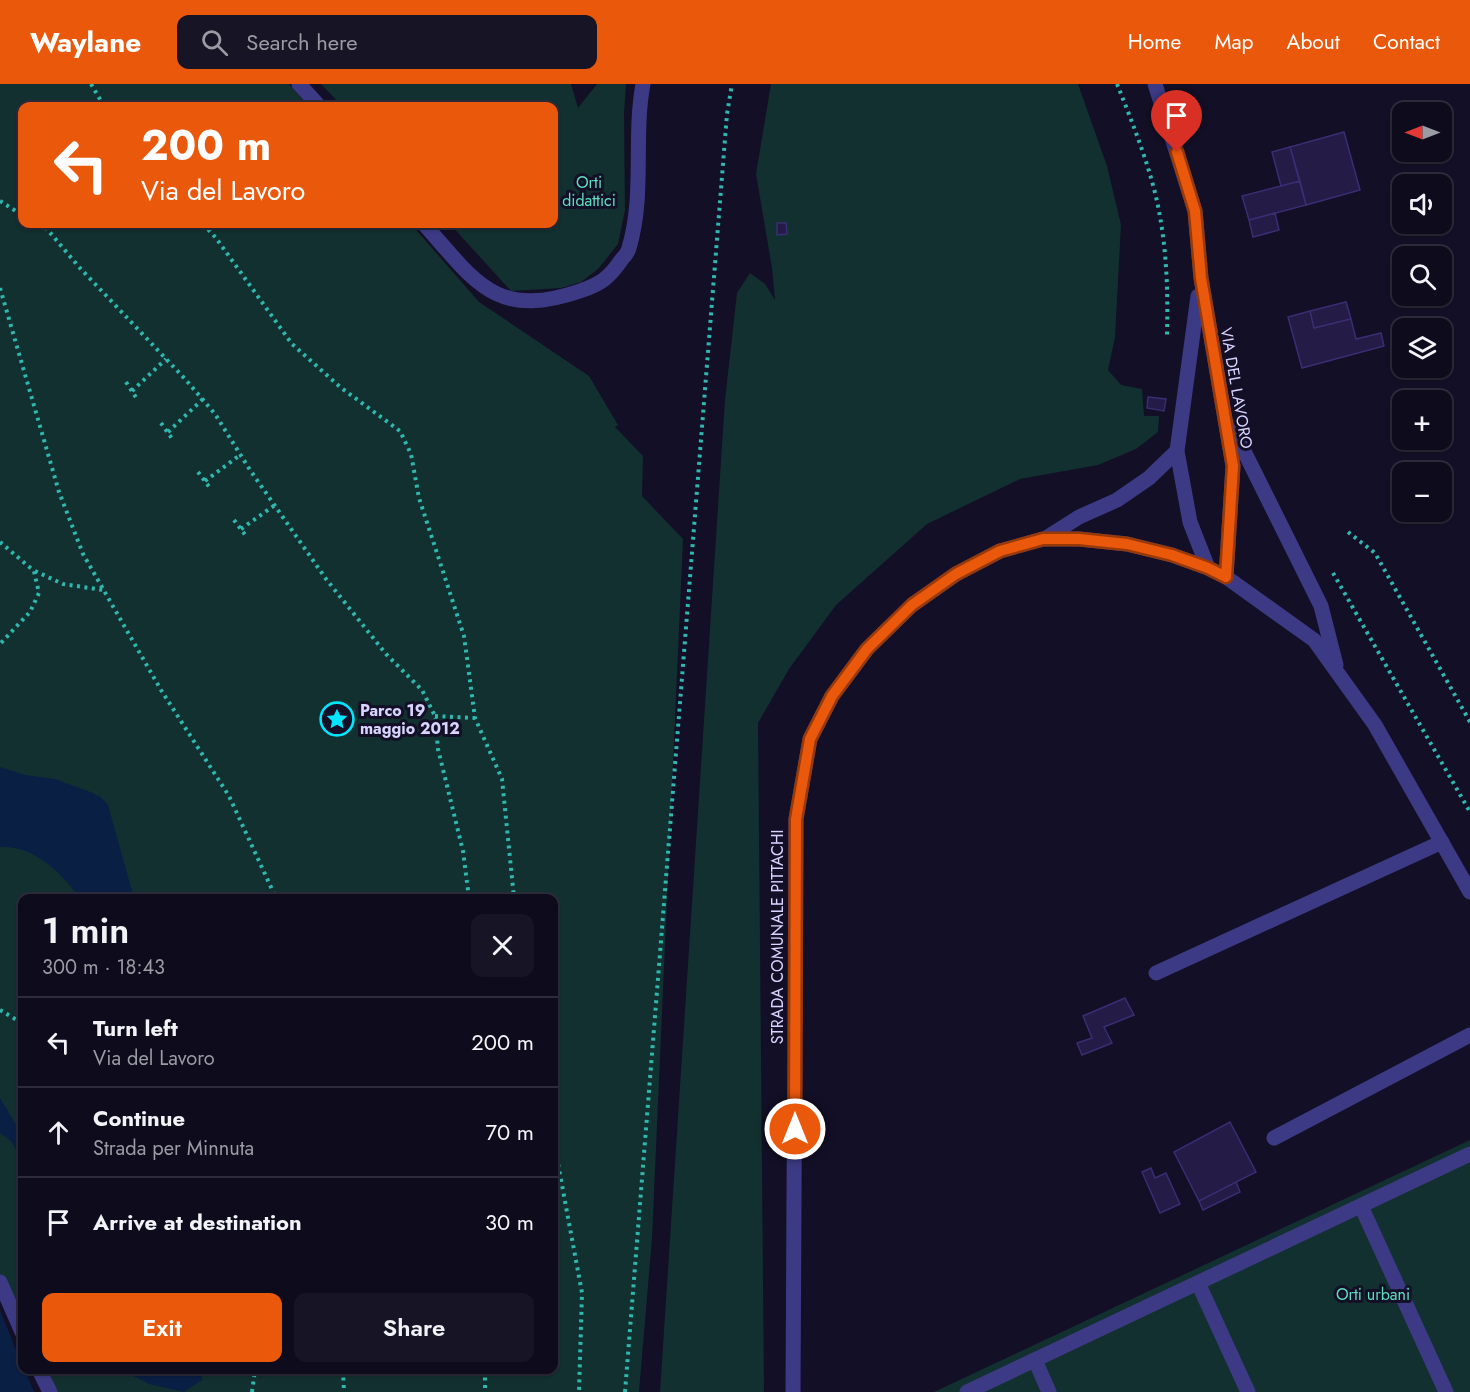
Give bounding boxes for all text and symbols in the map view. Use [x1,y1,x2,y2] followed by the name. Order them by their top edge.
[177,15,597,69] search box
[30,22,141,63] text: Waylane
[198,26,231,59] icon: search
[246,26,358,58] text: Search here
[1128,27,1181,57] text: Home
[1214,27,1254,57] text: Map
[1287,27,1340,57] text: About
[1373,27,1440,57] text: Contact
[1151,90,1202,152] pin
[1160,99,1193,132] icon: arrive
[1392,102,1452,162] north arrow
[1392,102,1452,522] map controls
[141,115,271,176] text: 200 m
[42,126,120,204] icon: left
[141,171,305,210] text: Via del Lavoro
[562,171,616,212] park label: Orti didattici
[1392,174,1452,234] button: sound
[1392,246,1452,306] button: search
[1392,318,1452,378] button: layers
[1215,326,1258,451] street label: VIA DEL LAVORO
[1392,390,1452,450] button: +
[1392,462,1452,522] button: −
[360,699,460,740] place label: Parco 19 maggio 2012
[319,701,355,737] place icon: Parco 19 maggio 2012
[766,830,789,1044] street label: STRADA COMUNALE PITTACHI
[42,904,129,956] text: 1 min
[471,914,534,977] button: close
[42,953,165,982] text: 300 m · 18:43
[93,1012,178,1044] text: Turn left
[42,1026,75,1059] icon: left
[471,1026,534,1058] text: 200 m
[93,1044,215,1073] text: Via del Lavoro
[763,1097,827,1161] position arrow
[93,1102,185,1134] text: Continue
[42,1116,75,1149] icon: ahead
[485,1116,534,1148] text: 70 m
[93,1134,254,1163] text: Strada per Minnuta
[42,1206,75,1239] icon: arrive
[93,1206,302,1238] text: Arrive at destination
[485,1206,534,1238] text: 30 m
[1336,1283,1410,1306] park label: Orti urbani
[42,1293,282,1362] button: Exit
[294,1293,534,1362] button: Share

